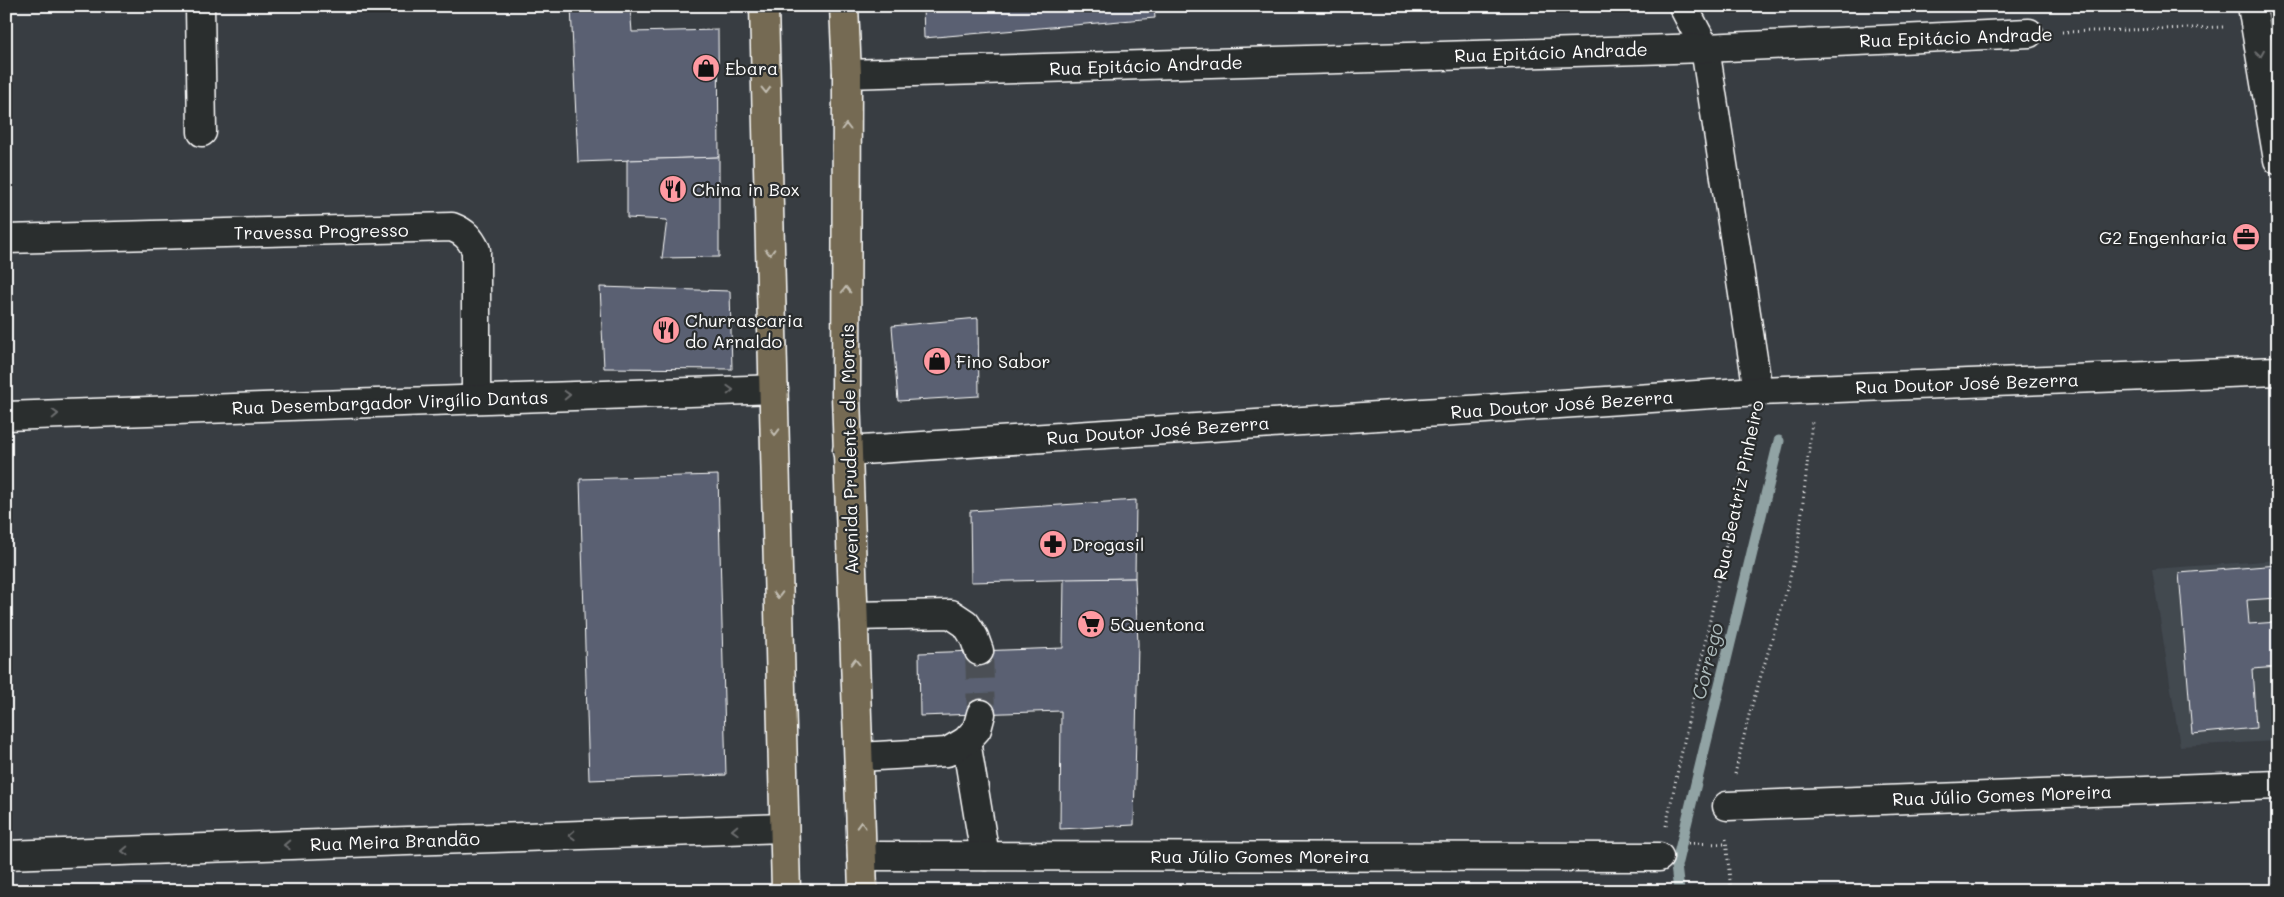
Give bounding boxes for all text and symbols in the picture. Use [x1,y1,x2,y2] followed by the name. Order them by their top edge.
[1859,22,2053,52] street label: Rua Epitácio Andrade
[1454,37,1648,67] street label: Rua Epitácio Andrade
[1049,50,1243,80] street label: Rua Epitácio Andrade
[2255,50,2265,59] one-way arrow
[691,53,721,83] shop icon: Ebara
[725,56,778,80] place label: Ebara
[761,86,772,94] one-way arrow
[841,123,852,131] one-way arrow
[658,174,688,204] restaurant icon: China in Box
[692,177,800,201] place label: China in Box
[233,217,409,245] street label: Travessa Progresso
[2231,222,2261,252] office icon: G2 Engenharia
[2099,225,2227,249] place label: G2 Engenharia
[765,249,776,257] one-way arrow
[841,286,851,294] one-way arrow
[685,308,803,353] place label: Churrascaria do Arnaldo
[651,315,681,345] restaurant icon: Churrascaria do Arnaldo
[835,324,863,574] street label: Avenida Prudente de Morais
[922,346,952,376] shop icon: Fino Sabor
[956,349,1051,373] place label: Fino Sabor
[1855,367,2079,399] street label: Rua Doutor José Bezerra
[231,384,549,420] street label: Rua Desembargador Virgílio Dantas
[1450,384,1674,424] street label: Rua Doutor José Bezerra
[726,385,734,396] one-way arrow
[563,390,571,401] one-way arrow
[1707,398,1769,582] street label: Rua Beatriz Pinheiro
[52,409,59,419] one-way arrow
[1046,410,1270,450] street label: Rua Doutor José Bezerra
[769,429,780,437] one-way arrow
[1038,529,1068,559] pharmacy icon: Drogasil
[1072,532,1145,556] place label: Drogasil
[773,592,783,599] one-way arrow
[1076,609,1106,639] supermarket icon: 5Quentona
[1110,612,1205,636] place label: 5Quentona
[1685,620,1729,702] water label: Corrego
[849,658,860,666] one-way arrow
[1892,779,2112,811] street label: Rua Júlio Gomes Moreira
[855,820,866,828] one-way arrow
[730,825,738,835] one-way arrow
[310,826,481,856] street label: Rua Meira Brandão
[568,830,576,841] one-way arrow
[283,840,291,850] one-way arrow
[1150,844,1370,868] street label: Rua Júlio Gomes Moreira
[121,845,129,856] one-way arrow

